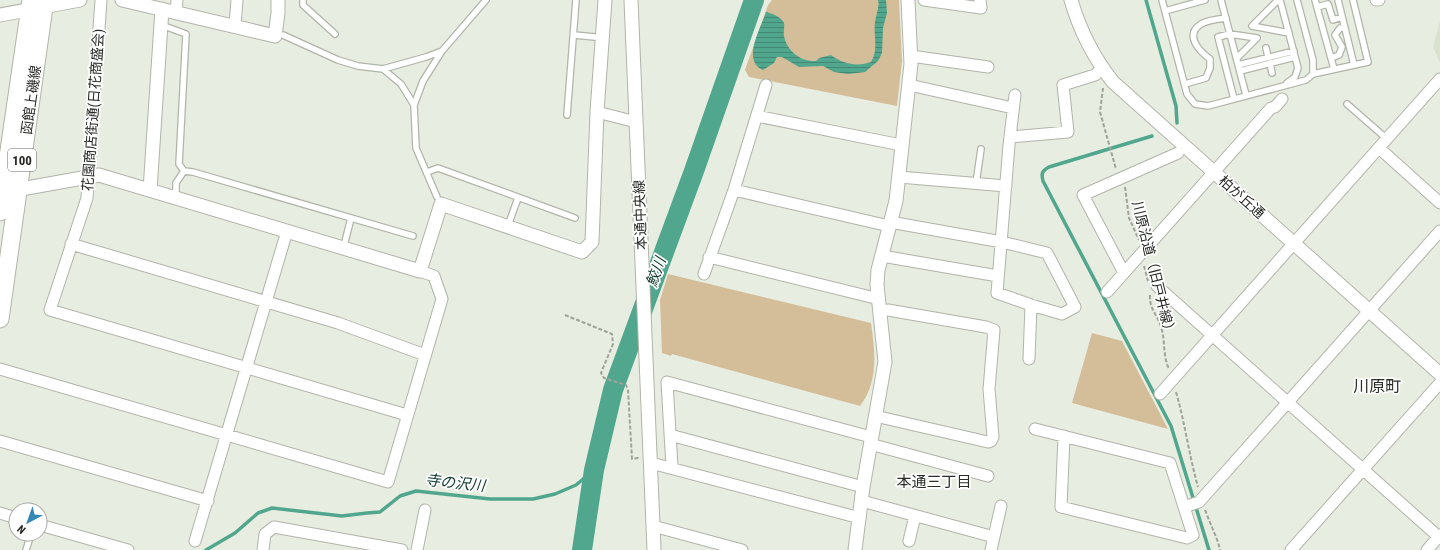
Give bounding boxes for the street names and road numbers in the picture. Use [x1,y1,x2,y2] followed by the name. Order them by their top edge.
[79,28,108,192] street label: 花園商店街通(日花商盛会)
[18,64,44,136] street label: 函館上磯線
[8,149,36,171] road number: 100
[1216,172,1268,222] street label: 柏が丘通
[631,180,649,250] street label: 本通中央線
[1129,199,1179,339] street label: 川原沿道（旧戸井線）

